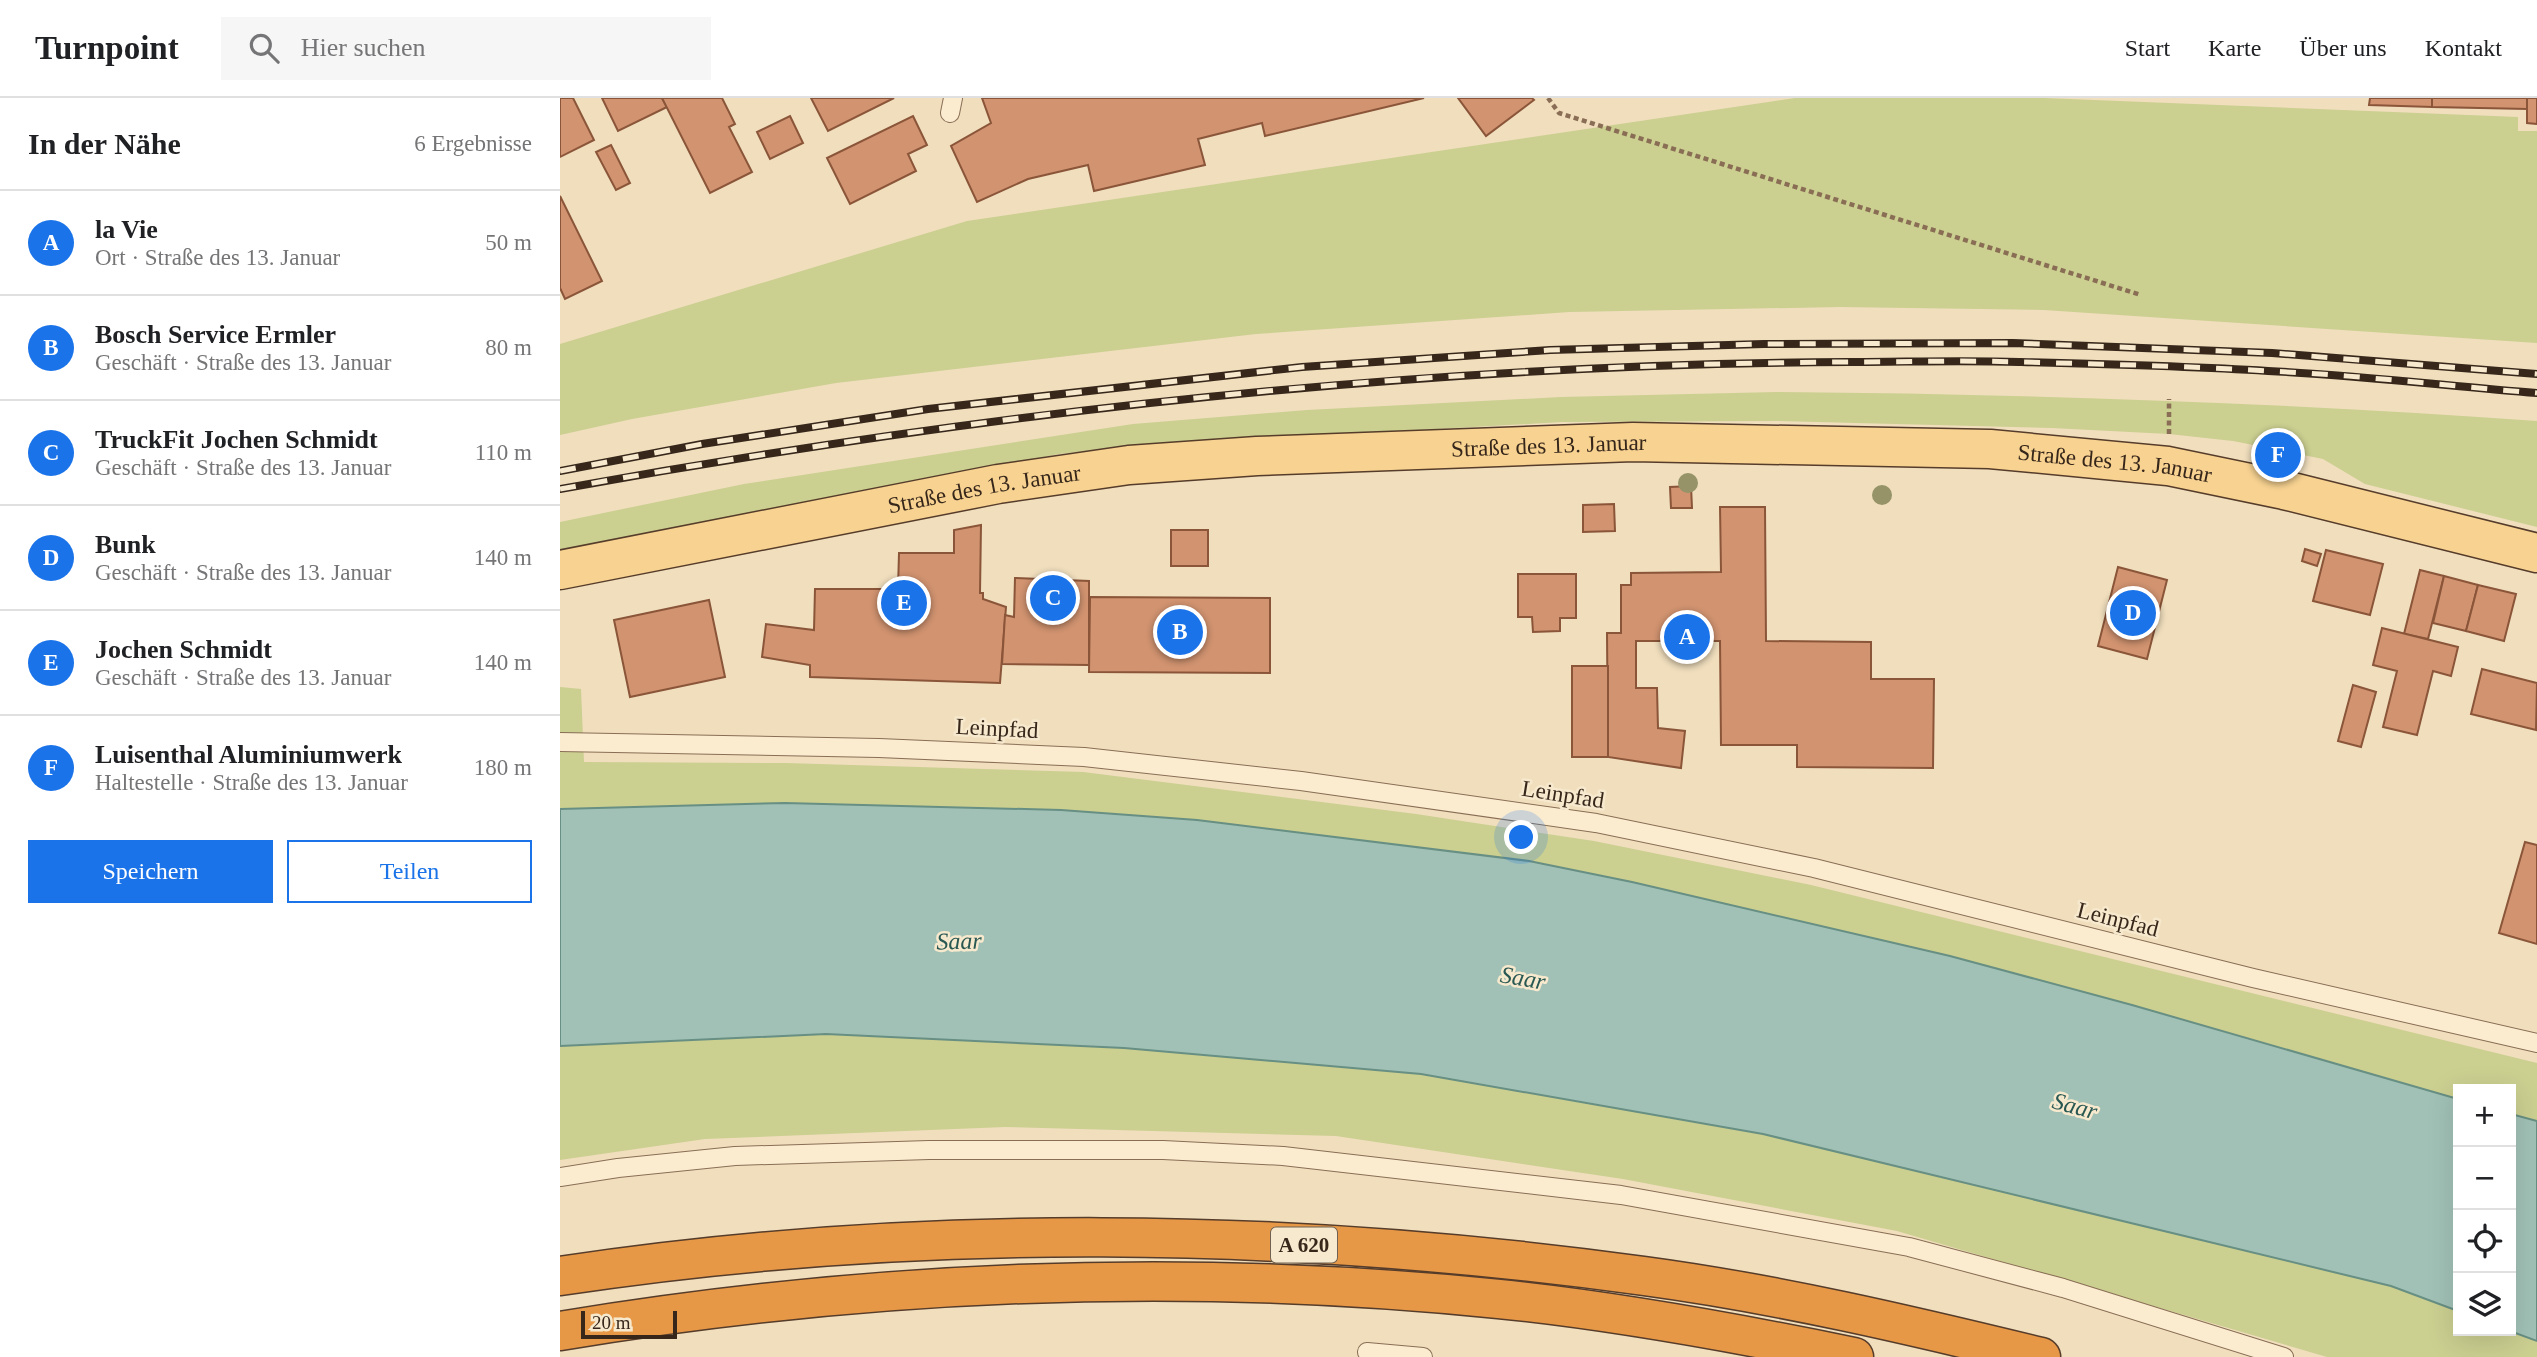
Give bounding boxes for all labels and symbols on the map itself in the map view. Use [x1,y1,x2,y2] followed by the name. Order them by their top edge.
[2255,429,2301,481] pin: F
[1451,430,1647,462] street label: Straße des 13. Januar
[2016,440,2214,488] street label: Straße des 13. Januar
[886,460,1083,518] street label: Straße des 13. Januar
[1030,572,1076,624] pin: C
[881,577,927,629] pin: E
[2110,587,2156,639] pin: D
[1157,606,1203,658] pin: B
[1664,611,1710,663] pin: A
[955,714,1040,743] street label: Leinpfad
[1520,776,1606,813] street label: Leinpfad
[1504,820,1538,854] your location
[2075,897,2162,942] street label: Leinpfad
[936,928,983,954] water label: Saar
[1498,961,1548,995] water label: Saar
[2050,1088,2101,1125] water label: Saar
[1271,1228,1337,1262] road number: A 620
[581,1308,677,1340] scale bar

